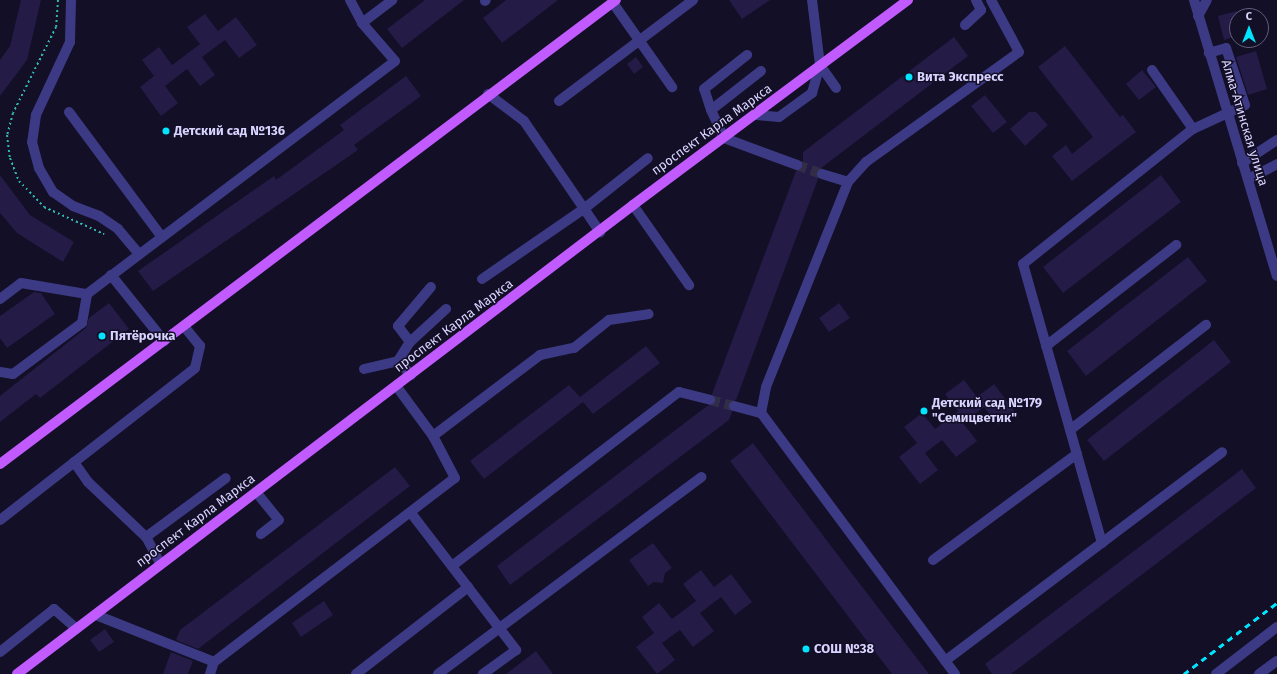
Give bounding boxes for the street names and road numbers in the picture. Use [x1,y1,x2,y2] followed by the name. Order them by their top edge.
[1217,58,1271,188] street label: Алма-Атинская улица
[649,81,775,179] street label: проспект Карла Маркса
[391,276,517,376] street label: проспект Карла Маркса
[133,471,259,571] street label: проспект Карла Маркса

